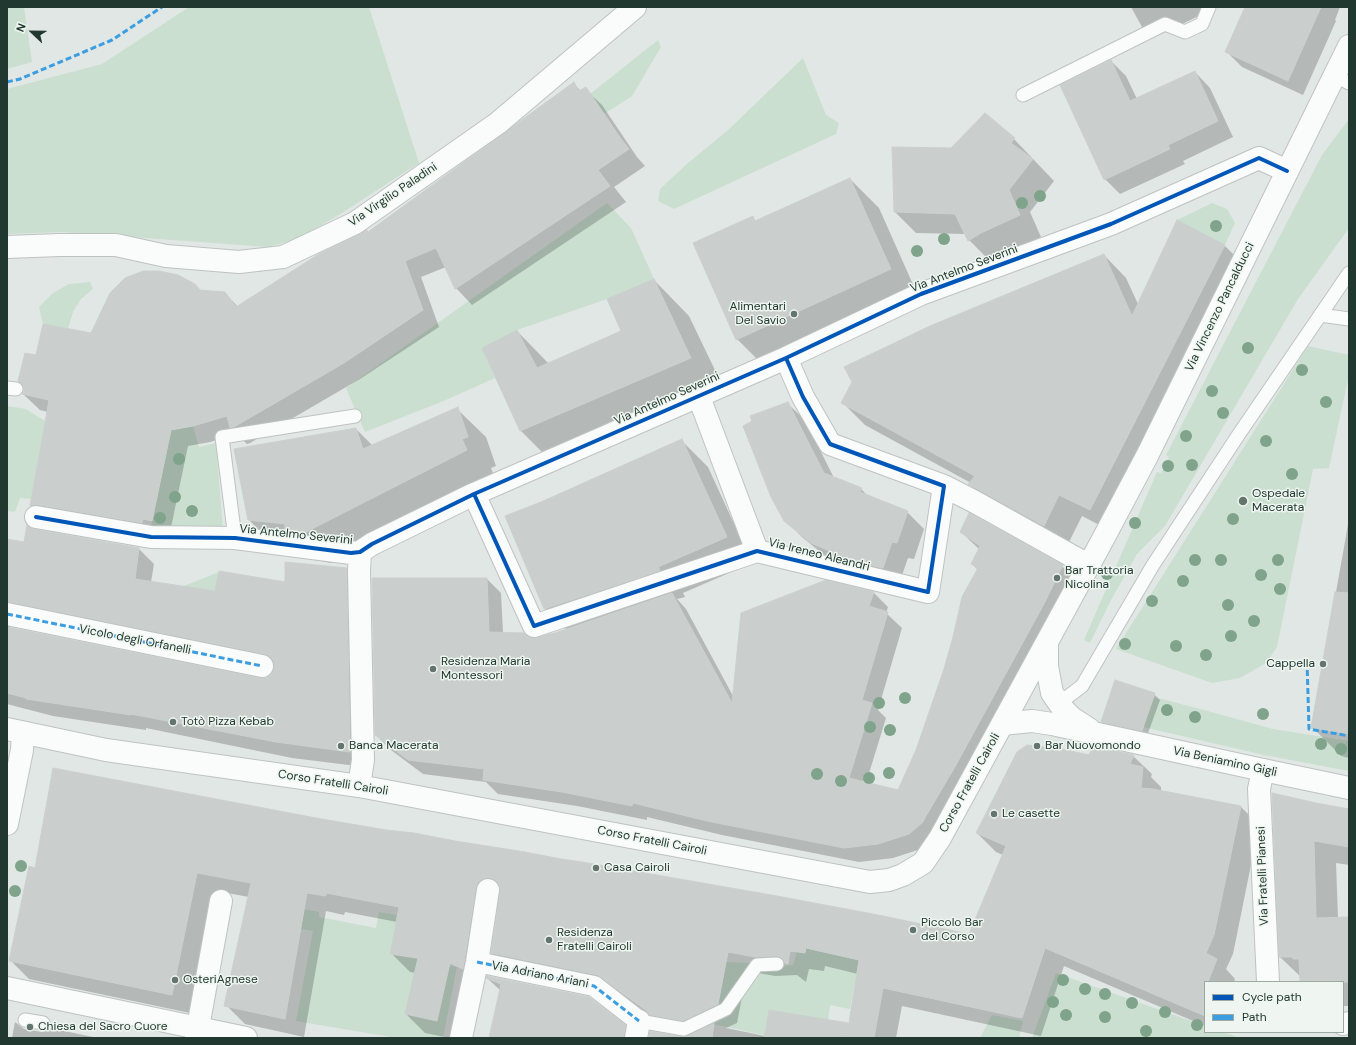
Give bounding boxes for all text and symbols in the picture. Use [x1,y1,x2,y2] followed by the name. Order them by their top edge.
[12,12,52,52] north arrow
[13,21,29,34] text: N
[346,160,440,230] street label: Via Virgilio Paladini
[1182,240,1258,374] street label: Via Vincenzo Pancalducci
[908,242,1020,296] street label: Via Antelmo Severini
[730,300,786,328] place label: Alimentari Del Savio
[789,309,799,319] marker: Alimentari Del Savio
[612,369,722,429] street label: Via Antelmo Severini
[1252,487,1305,515] place label: Ospedale Macerata
[1237,495,1249,507] marker: Ospedale Macerata
[239,522,353,548] street label: Via Antelmo Severini
[767,535,871,575] street label: Via Ireneo Aleandri
[1065,564,1133,592] place label: Bar Trattoria Nicolina
[1052,573,1062,583] marker: Bar Trattoria Nicolina
[78,622,192,658] street label: Vicolo degli Orfanelli
[441,655,530,683] place label: Residenza Maria Montessori
[1266,657,1315,671] place label: Cappella
[1318,659,1328,669] marker: Cappella
[428,664,438,674] marker: Residenza Maria Montessori
[181,715,274,729] place label: Totò Pizza Kebab
[168,717,178,727] marker: Totò Pizza Kebab
[937,731,1003,835] street label: Corso Fratelli Cairoli
[349,739,439,753] place label: Banca Macerata
[1045,739,1141,753] place label: Bar Nuovomondo
[336,741,346,751] marker: Banca Macerata
[1032,741,1042,751] marker: Bar Nuovomondo
[1172,744,1278,780] street label: Via Beniamino Gigli
[277,767,389,799] street label: Corso Fratelli Cairoli
[1002,807,1060,821] place label: Le casette
[989,809,999,819] marker: Le casette
[596,823,708,859] street label: Corso Fratelli Cairoli
[1254,826,1272,926] street label: Via Fratelli Pianesi
[604,861,670,875] place label: Casa Cairoli
[591,863,601,873] marker: Casa Cairoli
[921,916,983,944] place label: Piccolo Bar del Corso
[908,925,918,935] marker: Piccolo Bar del Corso
[557,926,632,954] place label: Residenza Fratelli Cairoli
[544,935,554,945] marker: Residenza Fratelli Cairoli
[490,959,590,991] street label: Via Adriano Ariani
[183,973,258,987] place label: OsteriAgnese
[170,975,180,985] marker: OsteriAgnese
[1204,981,1344,1033] legend
[1242,989,1302,1005] text: Cycle path
[1242,1009,1267,1025] text: Path
[38,1020,168,1034] place label: Chiesa del Sacro Cuore
[25,1022,35,1032] marker: Chiesa del Sacro Cuore

